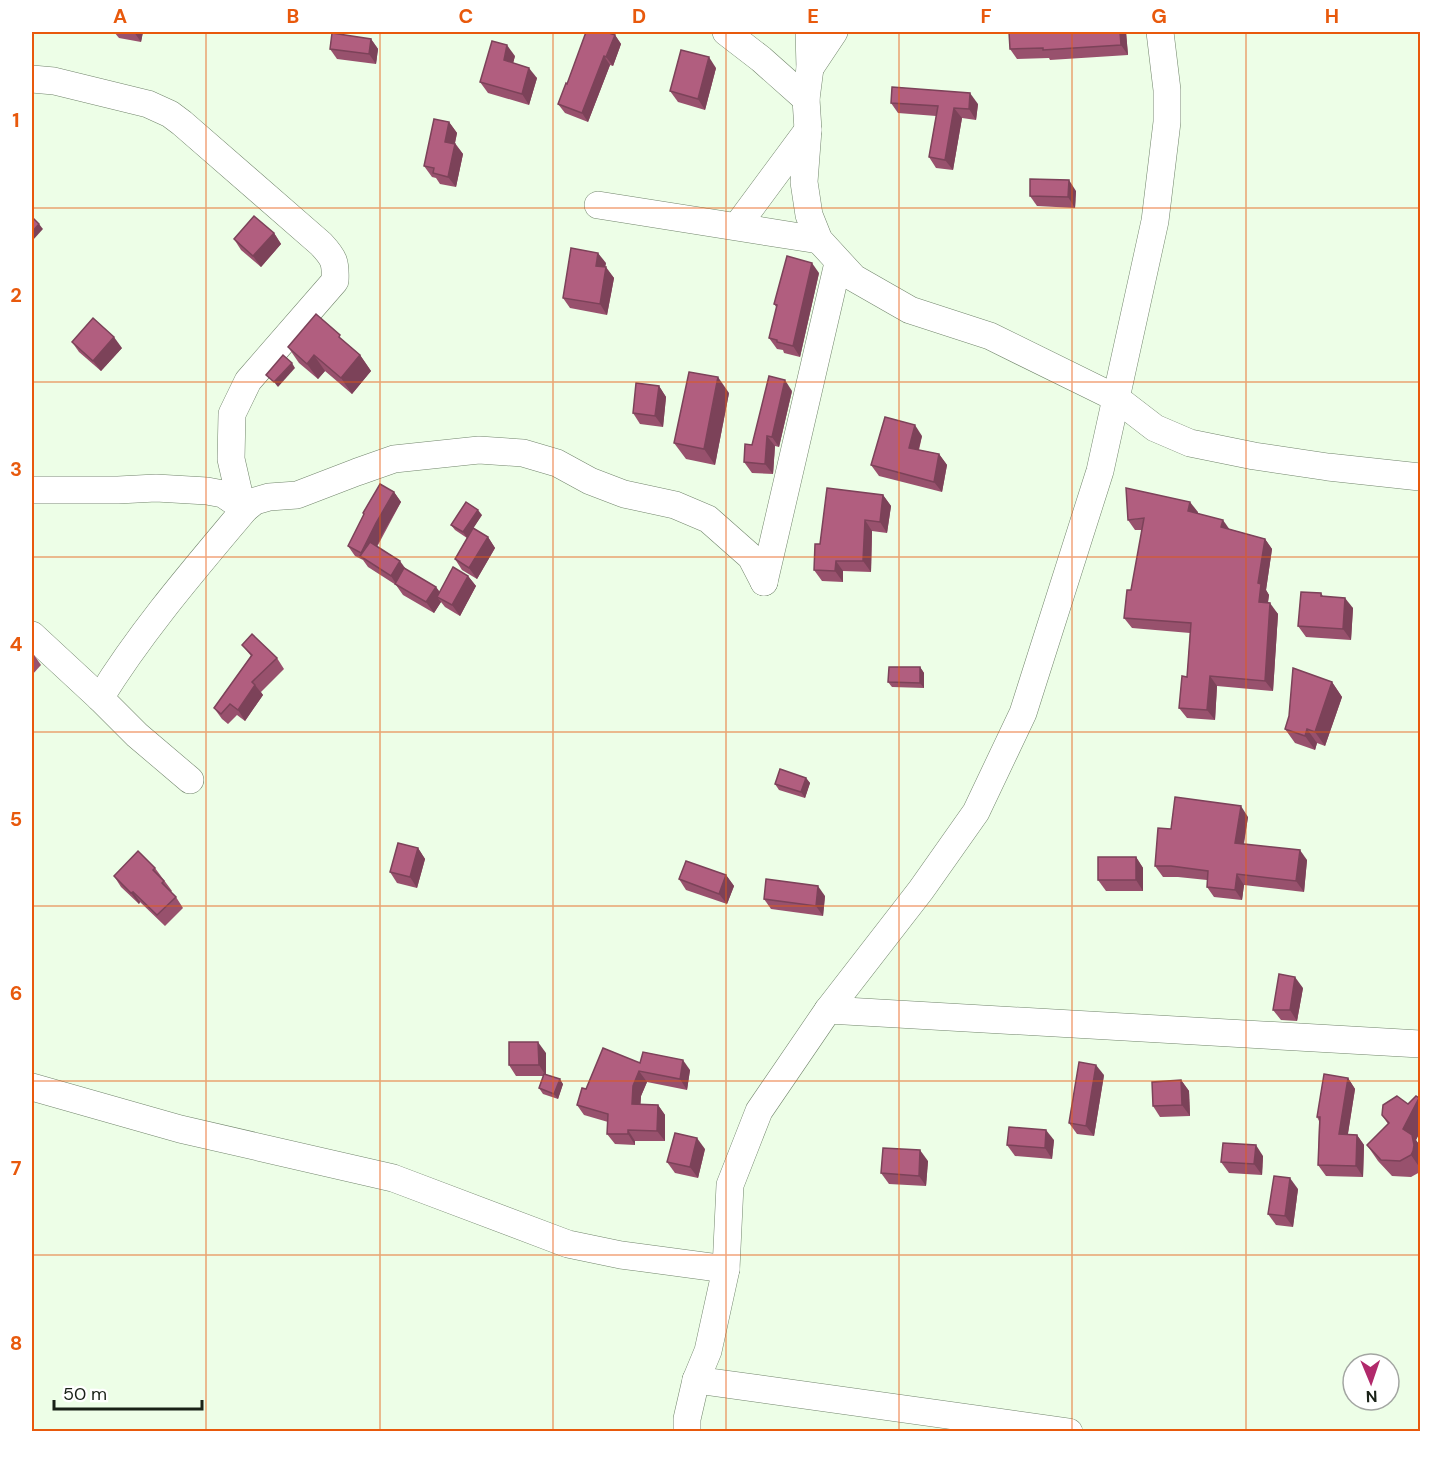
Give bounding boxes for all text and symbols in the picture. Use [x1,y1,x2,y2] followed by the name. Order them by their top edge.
[113,3,127,29] text: A
[287,3,299,29] text: B
[459,3,473,29] text: C
[632,3,646,29] text: D
[807,3,819,29] text: E
[980,3,992,29] text: F
[1151,3,1167,29] text: G
[1325,3,1339,29] text: H
[12,107,20,133] text: 1
[10,282,22,308] text: 2
[10,456,22,482] text: 3
[10,631,23,657] text: 4
[10,806,22,832] text: 5
[10,980,22,1006] text: 6
[11,1155,22,1181] text: 7
[10,1330,22,1356] text: 8
[1341,1352,1401,1412] north arrow
[54,1373,202,1411] scale bar
[63,1382,107,1406] text: 50 m
[1365,1386,1378,1407] text: N

